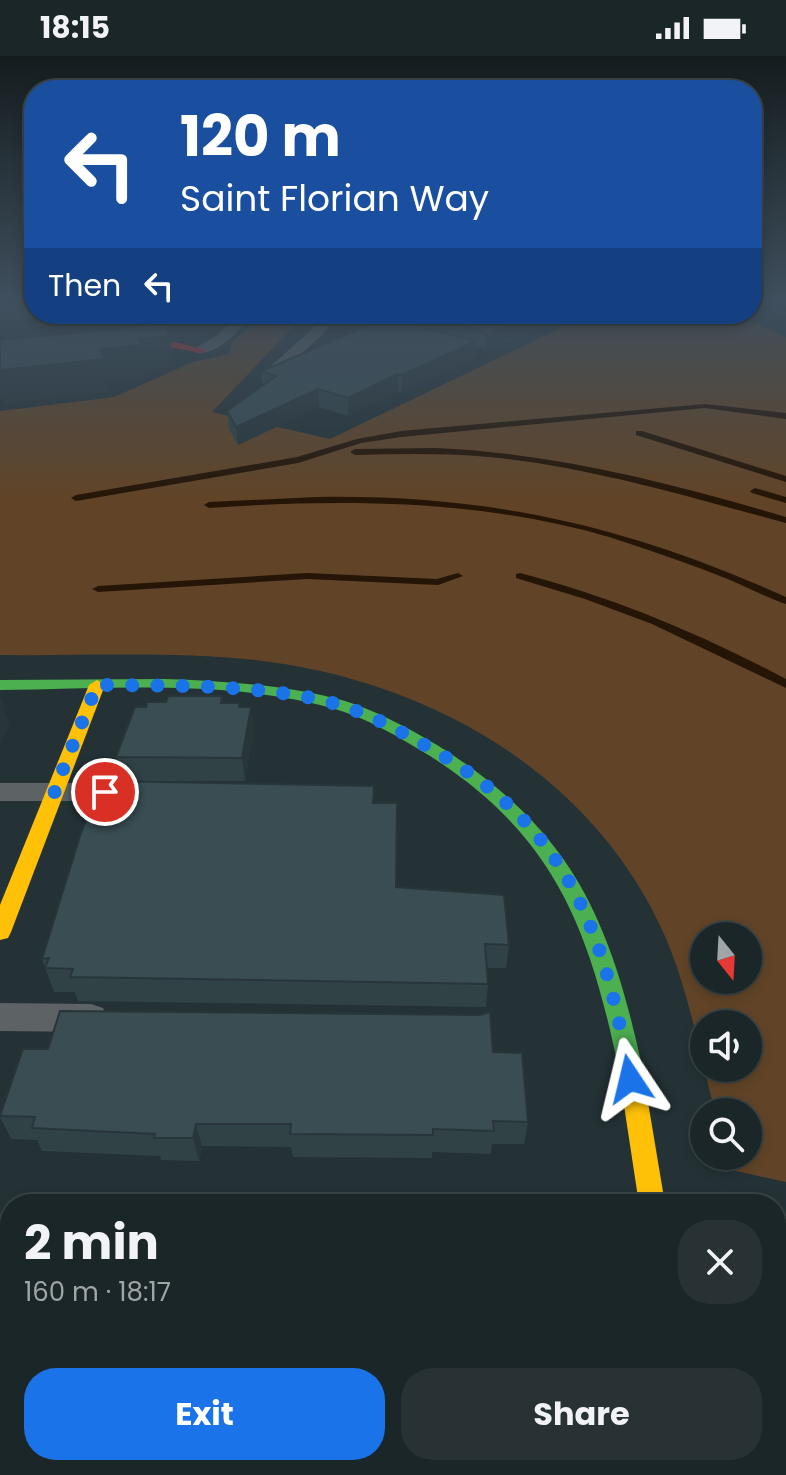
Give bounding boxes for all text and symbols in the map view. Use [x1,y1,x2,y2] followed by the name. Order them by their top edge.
[40,6,110,49] text: 18:15
[180,97,341,176] text: 120 m
[48,112,152,216] icon: left
[180,173,489,224] text: Saint Florian Way
[48,264,121,307] text: Then
[137,264,181,308] icon: left
[71,758,139,826] pin
[83,770,127,814] icon: arrive
[690,922,762,994] north arrow
[690,922,762,1170] map controls
[690,1010,762,1082] button: sound
[588,1037,672,1121] position arrow
[690,1098,762,1170] button: search
[24,1209,159,1276] text: 2 min
[678,1220,762,1304] button: close
[24,1274,171,1310] text: 160 m · 18:17
[24,1368,385,1460] button: Exit
[401,1368,762,1460] button: Share

